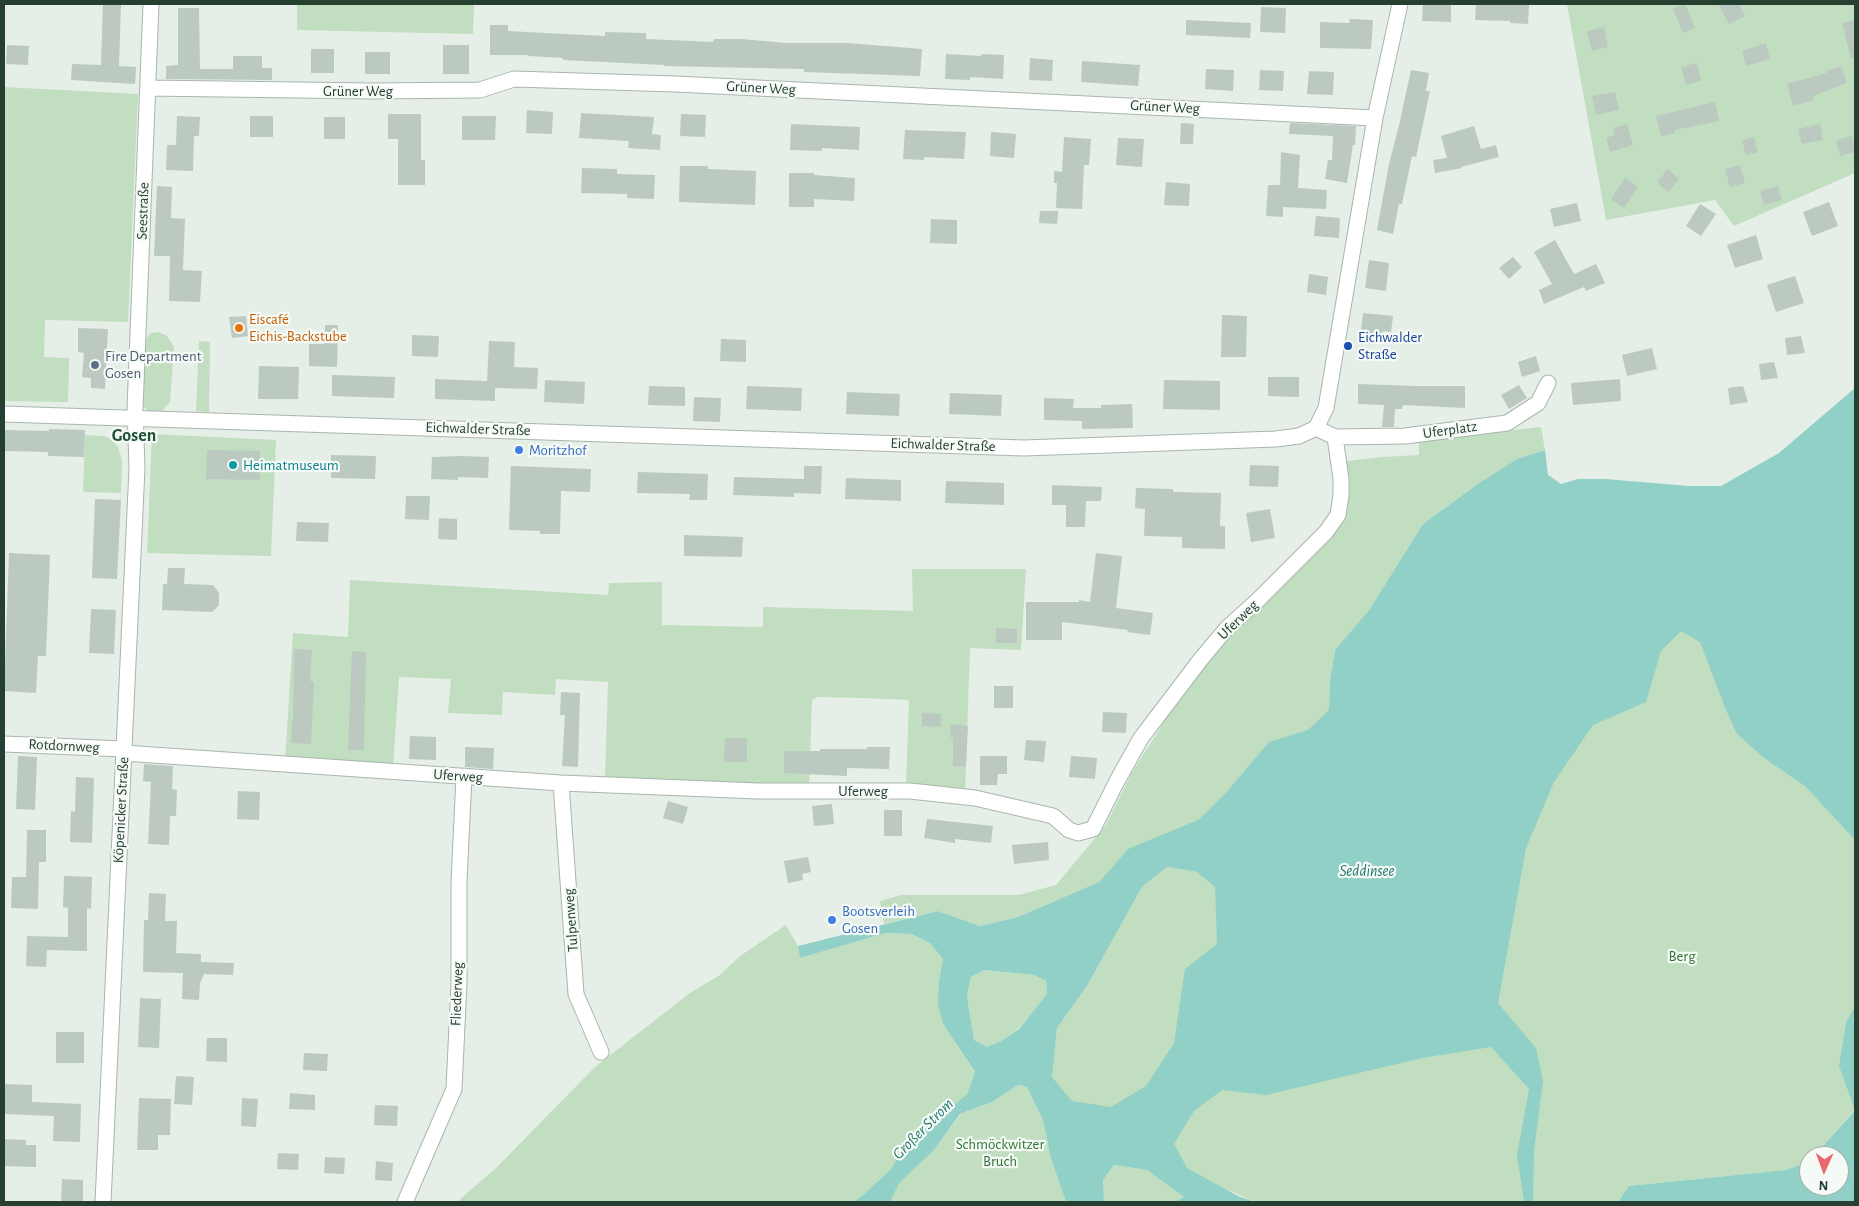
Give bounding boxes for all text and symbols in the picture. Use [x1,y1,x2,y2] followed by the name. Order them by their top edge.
[726,77,796,99] street label: Grüner Weg
[323,82,393,100] street label: Grüner Weg
[1130,96,1200,118] street label: Grüner Weg
[133,182,153,240] street label: Seestraße
[249,310,347,345] place label: Eiscafé Eichis-Backstube
[233,322,245,334] marker: Eiscafé Eichis-Backstube
[1358,328,1422,363] place label: Eichwalder Straße
[1342,340,1354,352] marker: Eichwalder Straße
[105,347,201,382] place label: Fire Department Gosen
[89,359,101,371] marker: Fire Department Gosen
[1422,417,1478,443] street label: Uferplatz
[425,418,531,440] street label: Eichwalder Straße
[112,425,156,447] district label: Gosen
[890,434,996,456] street label: Eichwalder Straße
[529,441,587,459] place label: Moritzhof
[513,444,525,456] marker: Moritzhof
[243,456,339,474] place label: Heimatmuseum
[227,459,239,471] marker: Heimatmuseum
[1214,596,1262,644] street label: Uferweg
[28,735,100,757] street label: Rotdornweg
[109,756,133,864] street label: Köpenicker Straße
[433,765,483,787] street label: Uferweg
[838,782,888,800] street label: Uferweg
[1339,861,1395,881] water label: Seddinsee
[560,888,582,952] street label: Tulpenweg
[842,902,915,937] place label: Bootsverleih Gosen
[826,914,838,926] marker: Bootsverleih Gosen
[1669,947,1695,965] park label: Berg
[447,961,467,1027] street label: Fliederweg
[888,1094,958,1164] water label: Großer Strom
[956,1135,1044,1170] park label: Schmöckwitzer Bruch
[1799,1146,1849,1196] north arrow
[1818,1178,1829,1192] text: N

